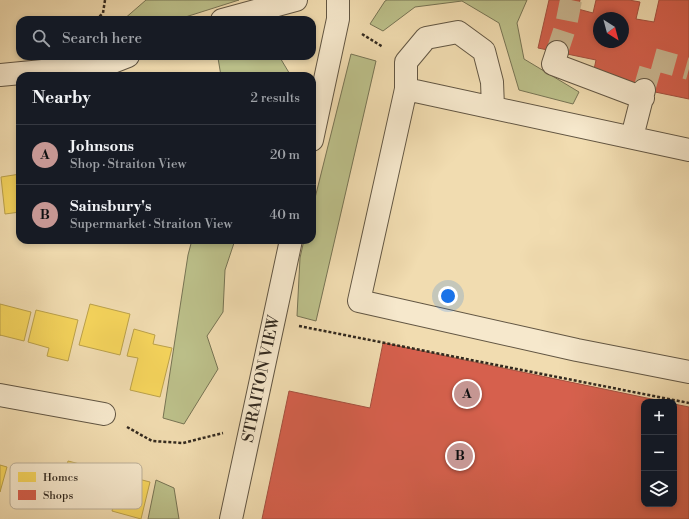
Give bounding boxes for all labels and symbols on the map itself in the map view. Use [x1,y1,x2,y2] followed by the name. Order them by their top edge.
[593,12,629,48] north arrow
[438,286,458,306] your location
[238,313,284,444] street label: STRAITON VIEW
[454,379,480,409] pin: A
[447,441,473,471] pin: B
[10,463,142,509] legend
[43,471,78,485] text: Homes
[43,489,73,503] text: Shops

